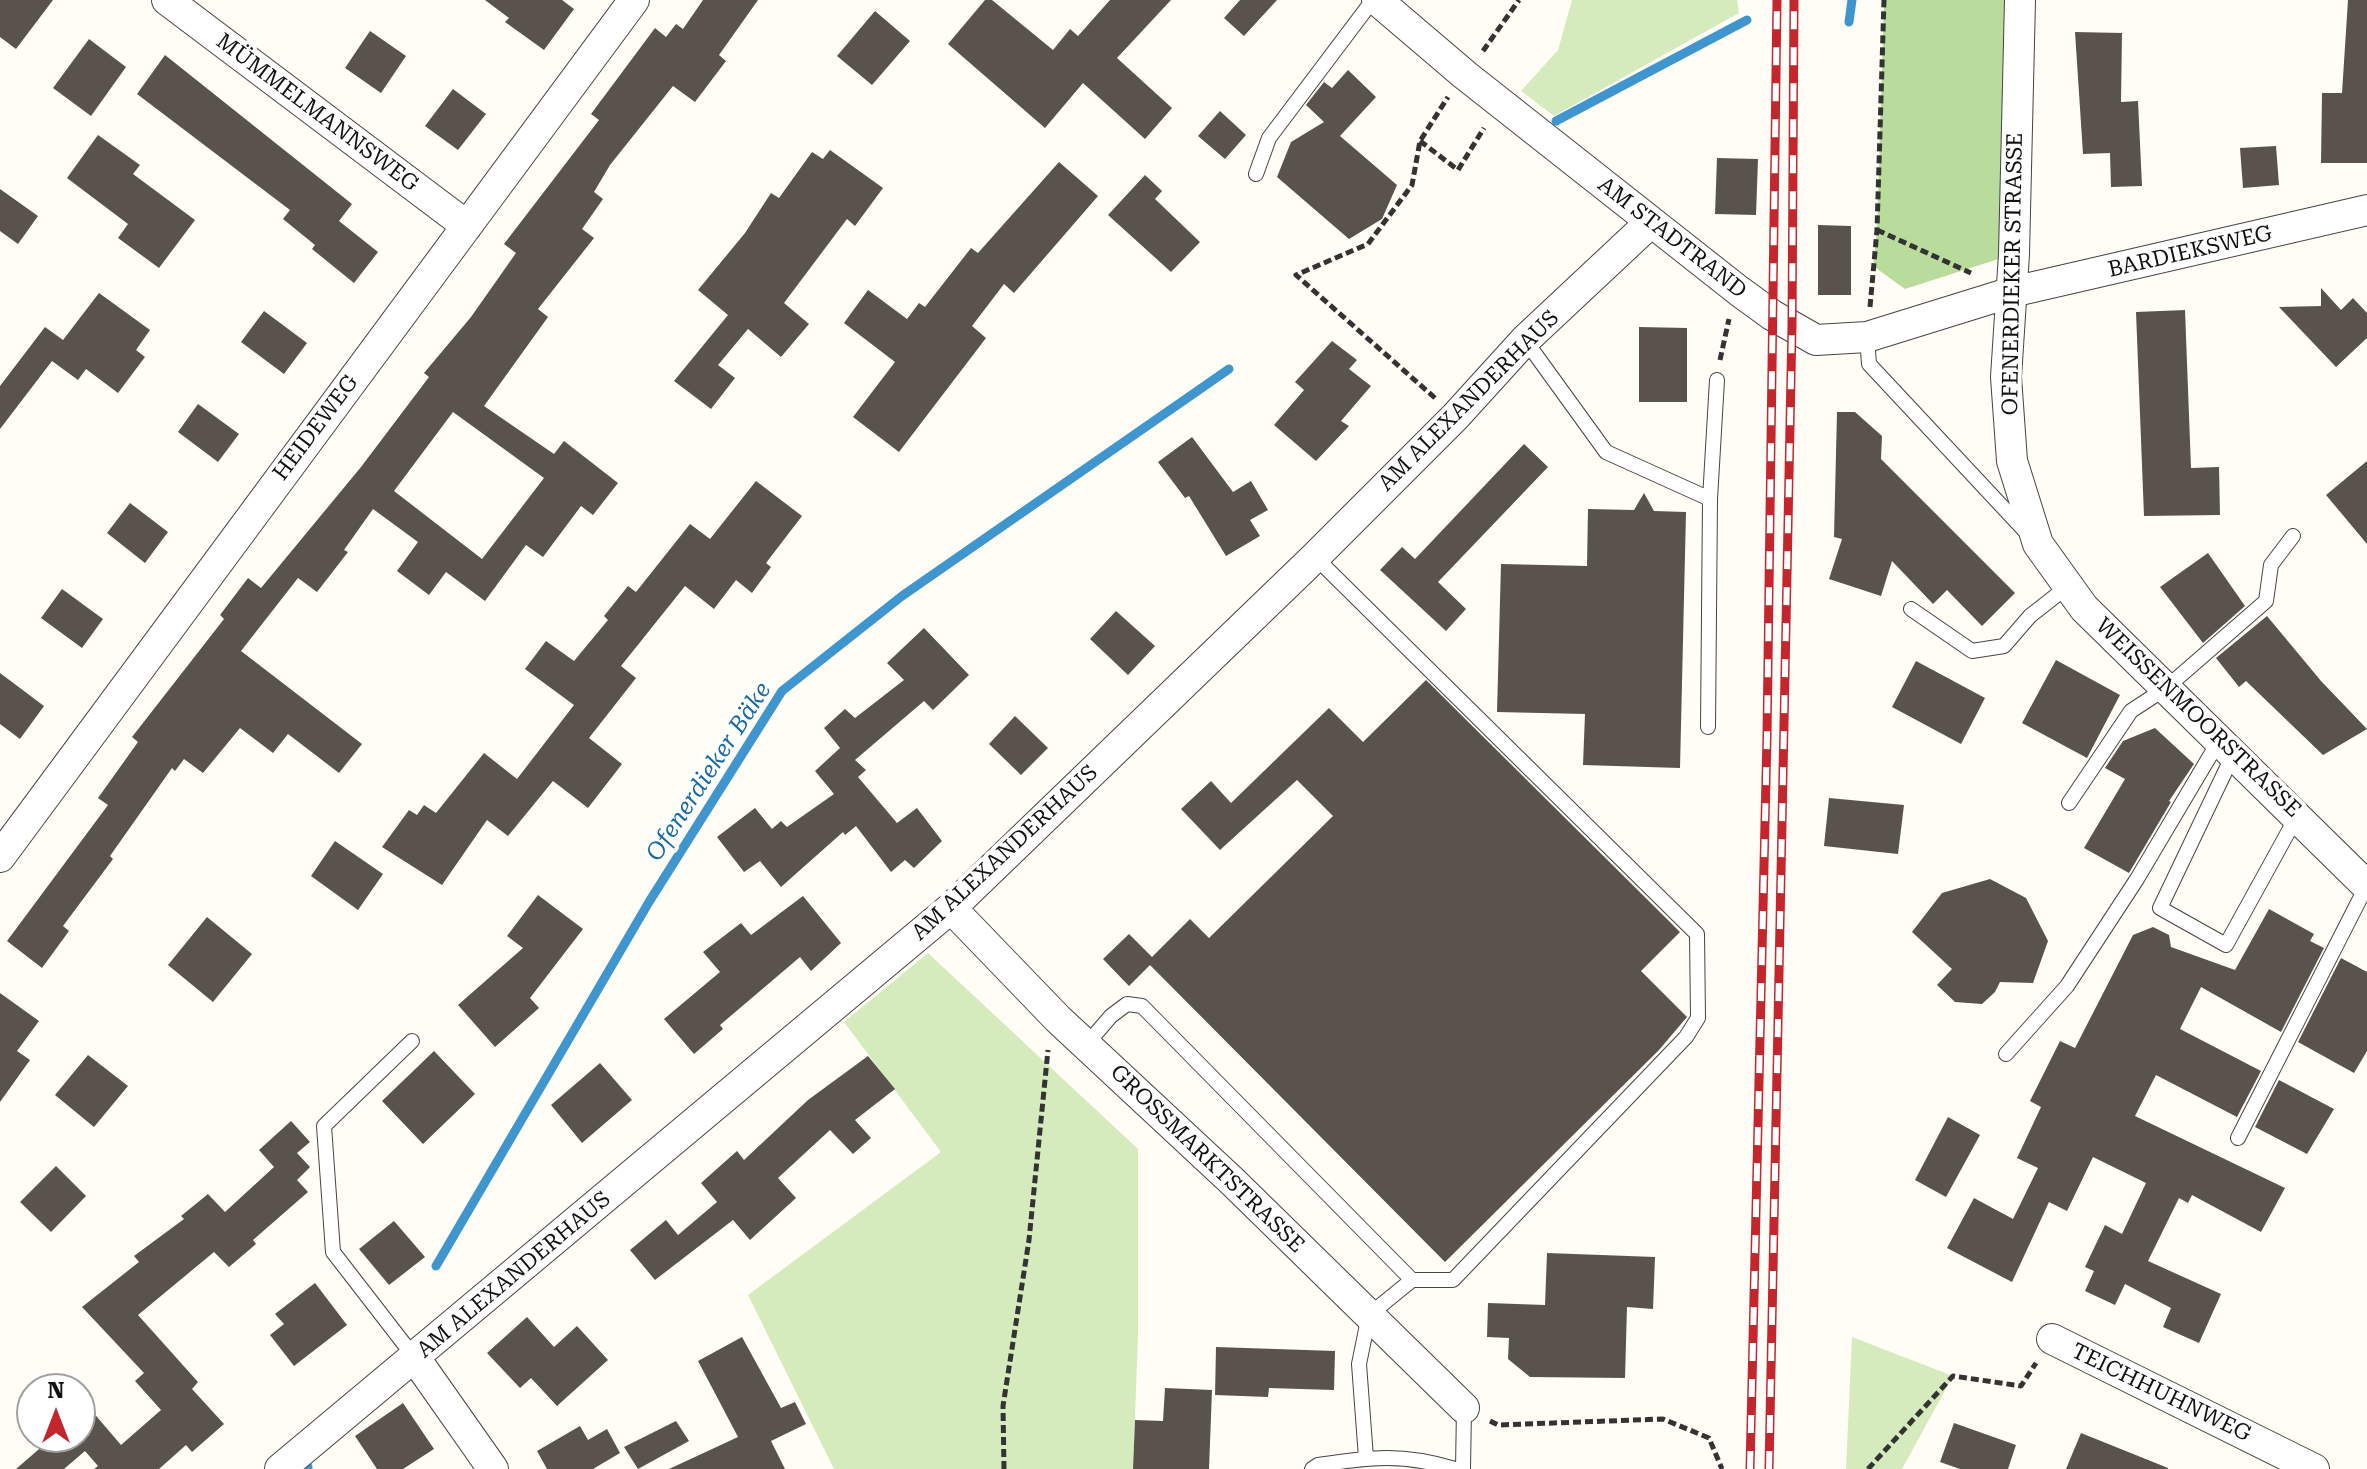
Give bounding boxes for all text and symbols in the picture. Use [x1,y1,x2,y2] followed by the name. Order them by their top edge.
[211,28,423,198] street label: MÜMMELMANNSWEG
[1997,132,2029,416] street label: OFENERDIEKER STRASSE
[1592,172,1752,304] street label: AM STADTRAND
[2105,220,2275,284] street label: BARDIEKSWEG
[1373,305,1565,497] street label: AM ALEXANDERHAUS
[268,370,364,486] street label: HEIDEWEG
[2090,613,2306,823] street label: WEISSENMOORSTRASSE
[640,677,778,867] water label: Ofenerdieker Bäke
[907,760,1103,946] street label: AM ALEXANDERHAUS
[1105,1059,1309,1259] street label: GROSSMARKTSTRASSE
[412,1186,616,1364] street label: AM ALEXANDERHAUS
[2067,1338,2255,1448] street label: TEICHHUHNWEG
[16,1373,96,1453] north arrow
[48,1378,64,1403] text: N

